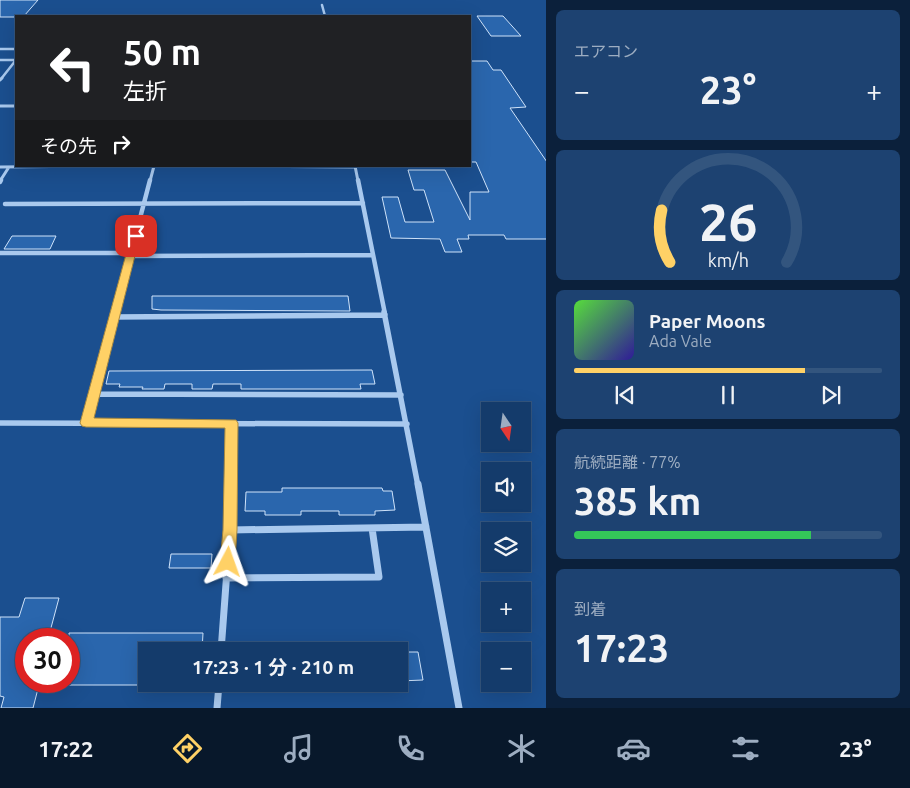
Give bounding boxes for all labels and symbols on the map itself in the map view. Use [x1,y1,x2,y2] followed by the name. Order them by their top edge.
[115,215,157,257] pin
[481,402,531,452] north arrow
[201,535,253,587] position arrow
[15,628,80,693] speed limit sign: 30

